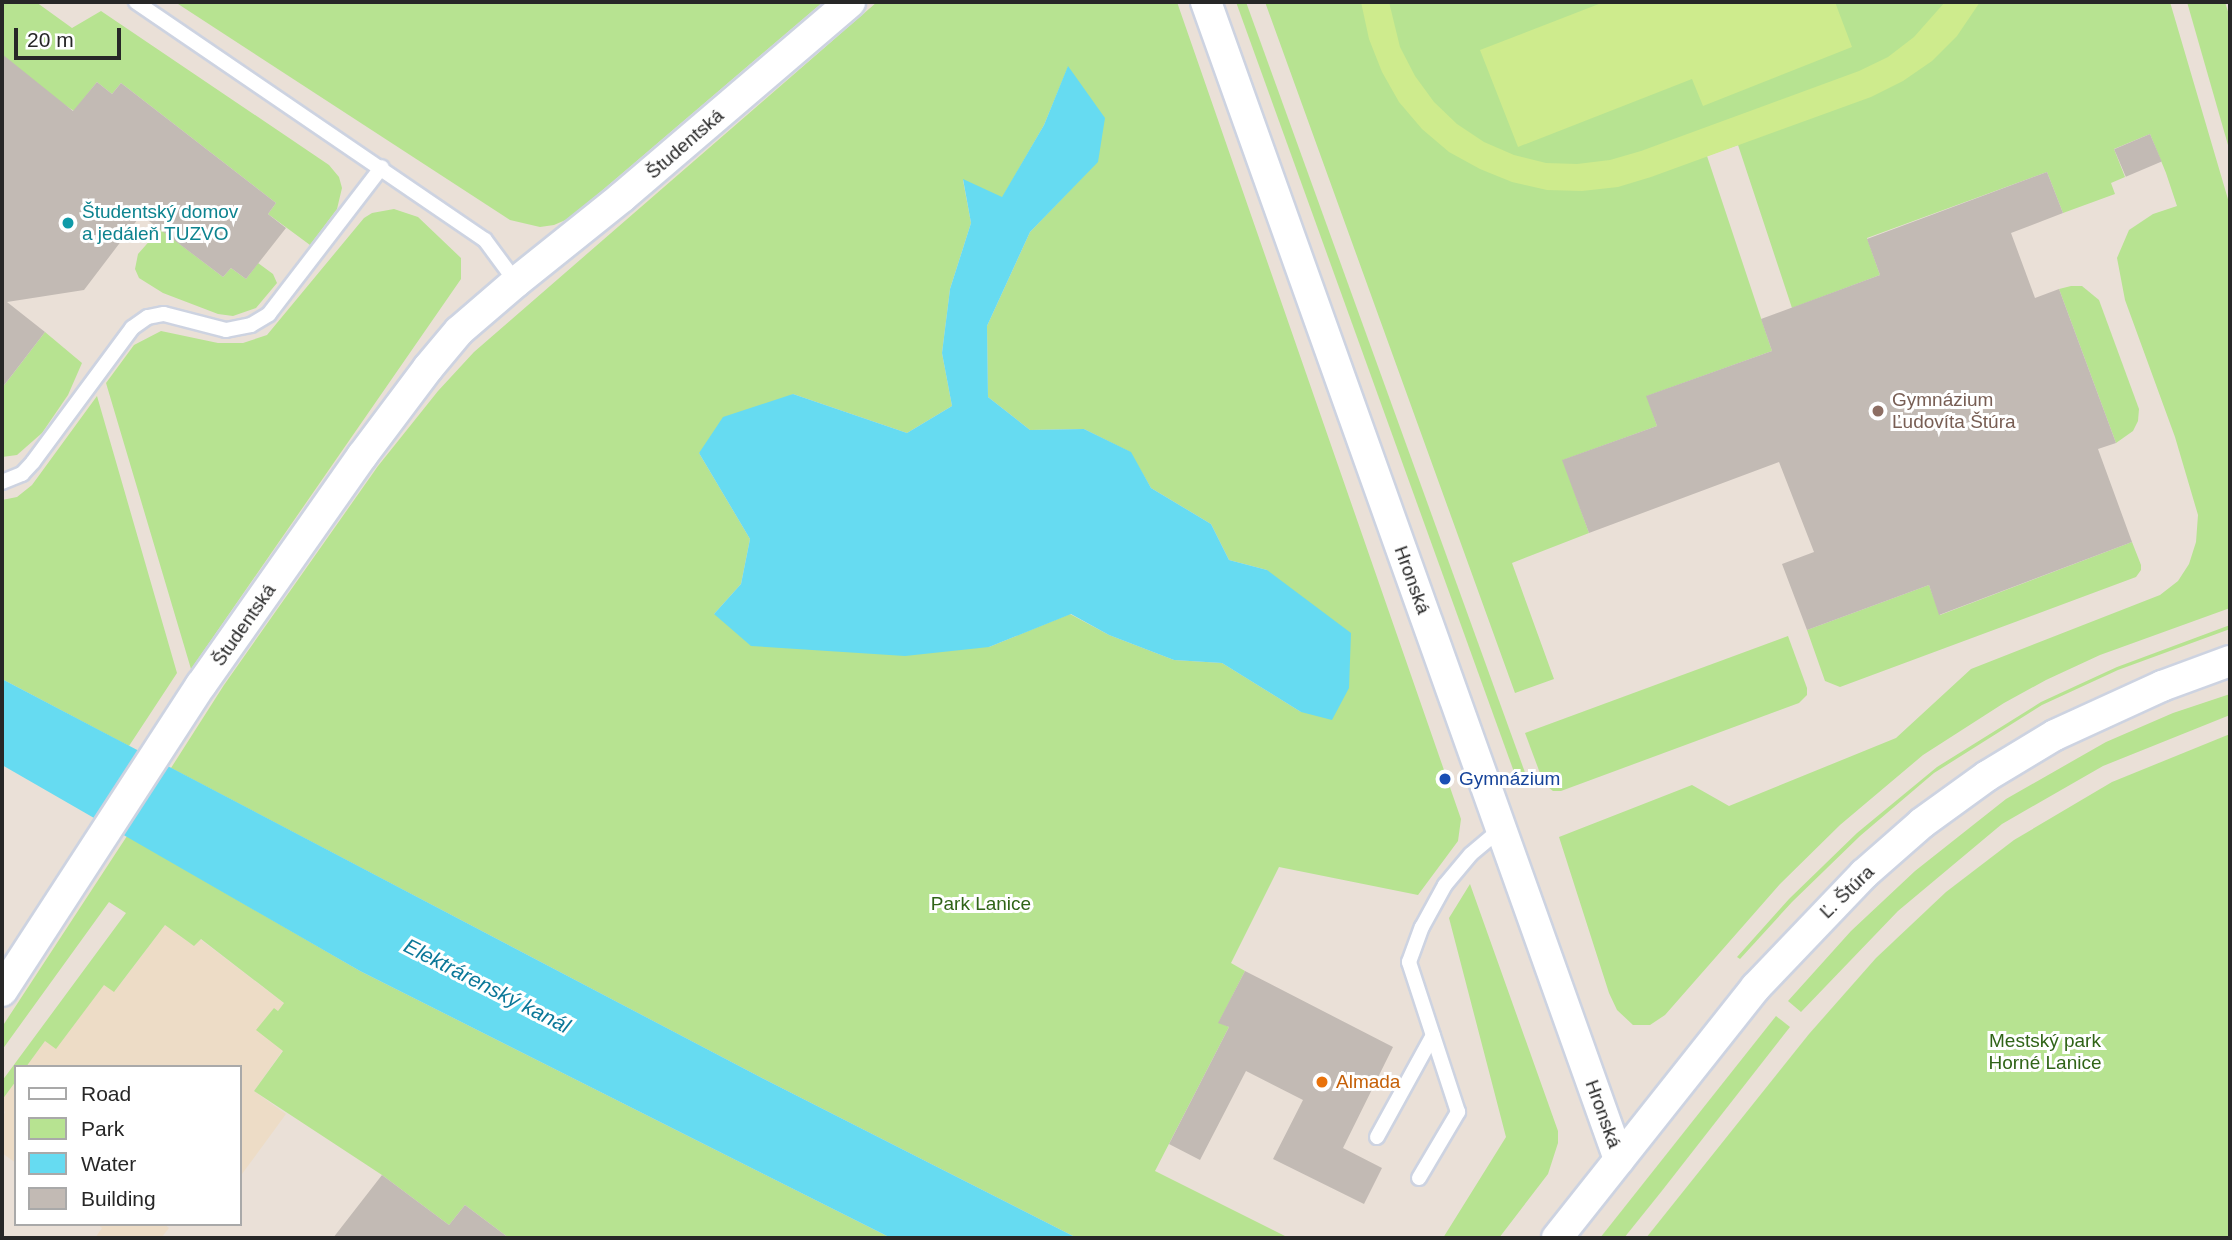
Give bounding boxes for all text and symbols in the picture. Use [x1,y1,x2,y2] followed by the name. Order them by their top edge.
[18,14,124,58] scale bar
[27,28,74,51] text: 20 m
[642,104,728,184] street label: Študentská
[82,201,238,245] place label: Študentský domov a jedáleň TUZVO
[60,215,76,231] marker: Študentský domov a jedáleň TUZVO
[1892,389,2016,433] place label: Gymnázium Ľudovíta Štúra
[1870,403,1886,419] marker: Gymnázium Ľudovíta Štúra
[1389,543,1435,617] street label: Hronská
[207,580,281,670] street label: Študentská
[1459,768,1560,790] place label: Gymnázium
[1437,771,1453,787] marker: Gymnázium
[1815,861,1879,923] street label: Ľ. Štúra
[931,893,1031,915] park label: Park Lanice
[400,933,574,1039] water label: Elektrárenský kanál
[1988,1030,2102,1074] park label: Mestský park Horné Lanice
[14,1065,242,1226] legend
[1336,1071,1400,1093] place label: Almada
[1314,1074,1330,1090] marker: Almada
[1580,1077,1626,1151] street label: Hronská
[81,1082,131,1105] text: Road
[81,1117,124,1140] text: Park
[81,1152,136,1175] text: Water
[81,1187,156,1210] text: Building

